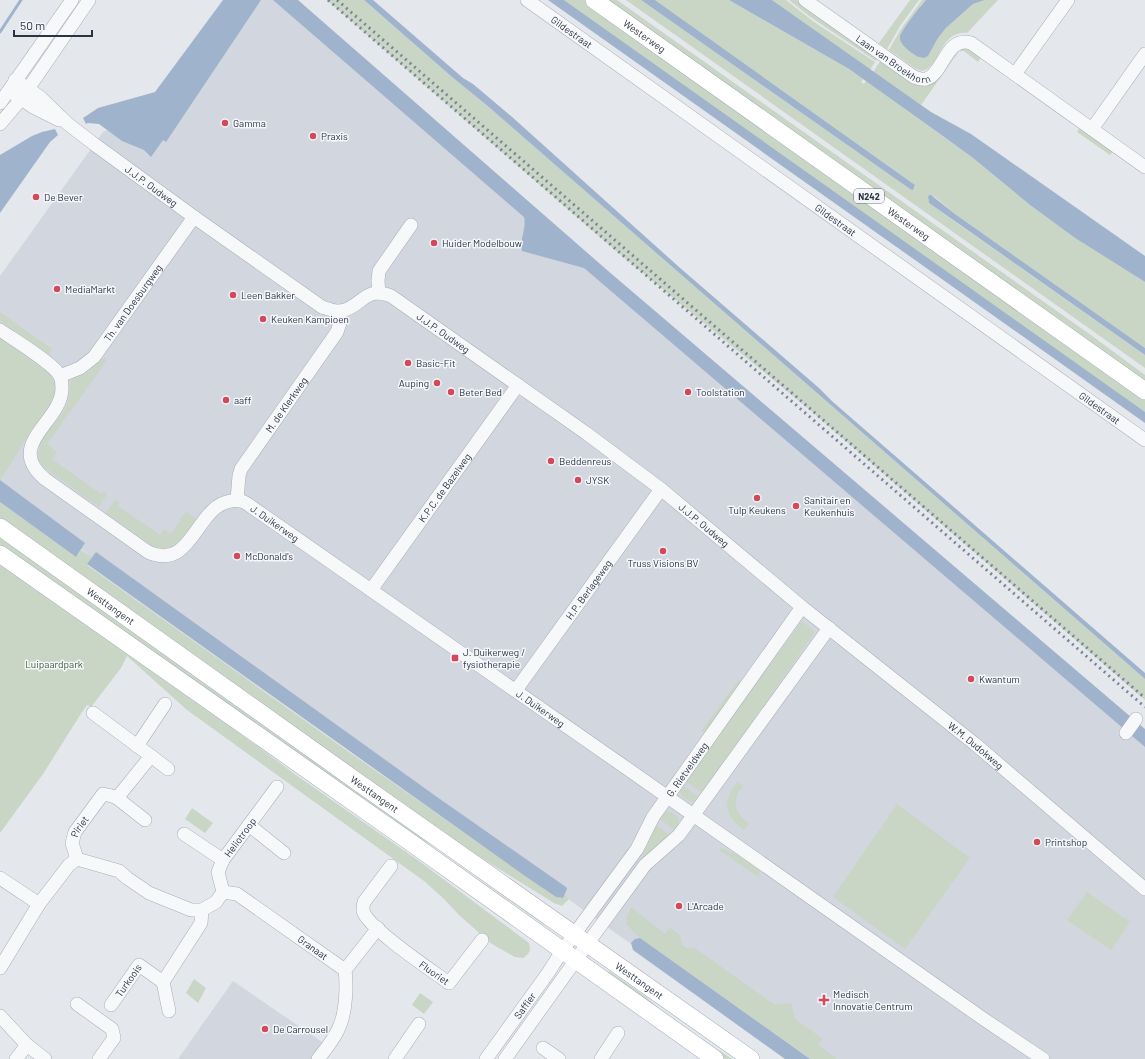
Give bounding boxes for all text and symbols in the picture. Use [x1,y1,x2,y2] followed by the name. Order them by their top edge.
[14,12,92,38] scale bar
[549,13,595,51] street label: Gildestraat
[621,17,668,55] street label: Westerweg
[20,18,45,32] text: 50 m
[854,32,932,85] street label: Laan van Broekhorn
[233,117,266,129] place label: Gamma
[220,118,230,128] marker: Gamma
[321,130,348,142] place label: Praxis
[308,131,318,141] marker: Praxis
[123,163,180,209] street label: J.J.P. Oudweg
[854,189,884,203] road number: N242
[44,191,83,203] place label: De Bever
[31,192,41,202] marker: De Bever
[813,201,859,239] street label: Gildestraat
[885,204,932,242] street label: Westerweg
[442,237,522,249] place label: Huider Modelbouw
[429,238,439,248] marker: Huider Modelbouw
[101,262,164,344] street label: Th. van Doesburgweg
[65,283,116,295] place label: MediaMarkt
[52,284,62,294] marker: MediaMarkt
[241,289,295,301] place label: Leen Bakker
[228,290,238,300] marker: Leen Bakker
[415,310,472,356] street label: J.J.P. Oudweg
[271,313,349,325] place label: Keuken Kampioen
[258,314,268,324] marker: Keuken Kampioen
[416,357,456,369] place label: Basic-Fit
[403,358,413,368] marker: Basic-Fit
[263,375,310,435] street label: M. de Klerkweg
[399,377,429,389] place label: Auping
[432,378,442,388] marker: Auping
[459,386,502,398] place label: Beter Bed
[696,386,745,398] place label: Toolstation
[446,387,456,397] marker: Beter Bed
[683,387,693,397] marker: Toolstation
[1077,389,1123,427] street label: Gildestraat
[234,394,252,406] place label: aaff
[221,395,231,405] marker: aaff
[416,451,473,524] street label: K.P.C. de Bazelweg
[559,455,612,467] place label: Beddenreus
[546,456,556,466] marker: Beddenreus
[586,474,609,486] place label: JYSK
[573,475,583,485] marker: JYSK
[752,493,762,503] marker: Tulp Keukens
[804,494,854,518] place label: Sanitair en Keukenhuis
[676,500,732,549] street label: J.J.P. Oudweg
[791,501,801,511] marker: Sanitair en Keukenhuis
[248,502,301,544] street label: J. Duikerweg
[728,504,786,516] place label: Tulp Keukens
[658,546,668,556] marker: Truss Visions BV
[245,550,293,562] place label: McDonald's
[232,551,242,561] marker: McDonald's
[563,557,614,622] street label: H.P. Berlageweg
[627,557,699,569] place label: Truss Visions BV
[85,585,137,627] street label: Westtangent
[463,646,525,670] place label: J. Duikerweg / fysiotherapie
[450,653,460,663] marker: J. Duikerweg / fysiotherapie
[25,658,83,670] park label: Luipaardpark
[979,673,1020,685] place label: Kwantum
[966,674,976,684] marker: Kwantum
[514,687,567,729] street label: J. Duikerweg
[946,719,1006,772] street label: W.M. Dudokweg
[663,740,710,799] street label: G. Rietveldweg
[348,773,401,815] street label: Westtangent
[68,813,91,838] street label: Piriet
[221,815,258,859] street label: Heliotroop
[1045,836,1087,848] place label: Printshop
[1032,837,1042,847] marker: Printshop
[687,900,724,912] place label: L'Arcade
[674,901,684,911] marker: L'Arcade
[296,933,331,962] street label: Granaat
[417,958,452,988] street label: Fluoriet
[613,959,666,1002] street label: Westtangent
[113,962,144,999] street label: Turkoois
[833,988,912,1012] place label: Medisch Innovatie Centrum
[511,990,538,1021] street label: Saffier
[818,994,830,1006] marker: Medisch Innovatie Centrum
[273,1023,328,1035] place label: De Carrousel
[260,1024,270,1034] marker: De Carrousel

